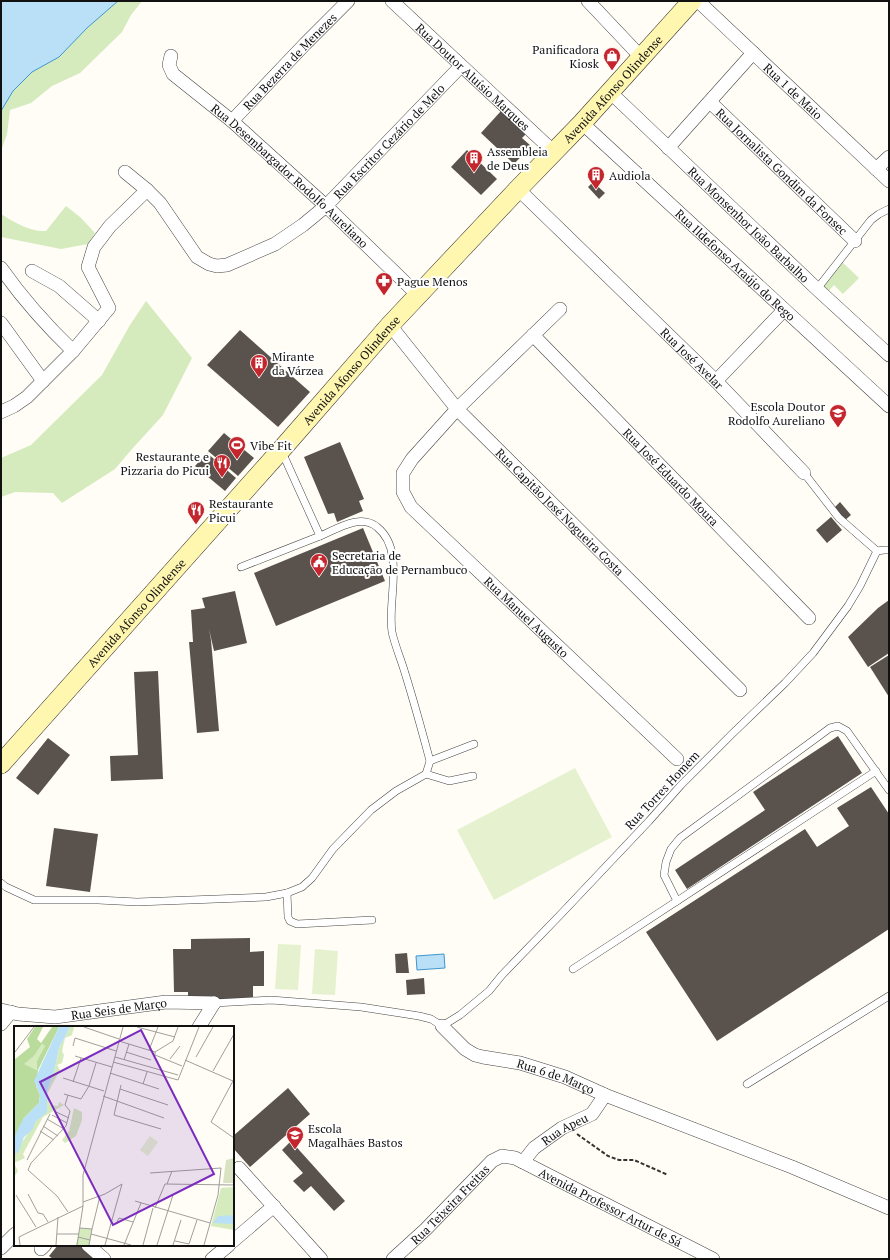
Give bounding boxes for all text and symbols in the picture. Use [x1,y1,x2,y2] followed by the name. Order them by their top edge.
[239,9,340,113] street label: Rua Bezerra de Menezes
[413,20,533,133] street label: Rua Doutor Aluísio Marques
[560,32,665,146] street label: Avenida Afonso Olindense
[532,42,600,71] place label: Panificadora Kiosk
[602,46,622,71] shop icon: Panificadora Kiosk
[761,60,826,122] street label: Rua 1 de Maio
[330,80,448,201] street label: Rua Escritor Cezário de Melo
[208,100,372,251] street label: Rua Desembargador Rodolfo Aureliano
[713,105,851,238] street label: Rua Jornalista Gondim da Fonsec
[487,144,548,173] place label: Assembleia de Deus
[464,148,484,173] building icon: Assembleia de Deus
[685,163,813,286] street label: Rua Monsenhor João Barbalho
[586,165,606,190] building icon: Audiola
[609,168,651,183] place label: Audiola
[673,206,799,324] street label: Rua Ildefonso Araújo do Rego
[374,271,394,296] pharmacy icon: Pague Menos
[397,274,468,289] place label: Pague Menos
[299,312,403,428] street label: Avenida Afonso Olindense
[658,324,727,392] street label: Rua José Avelar
[272,349,324,378] place label: Mirante da Várzea
[249,353,269,378] building icon: Mirante da Várzea
[728,399,825,428] place label: Escola Doutor Rodolfo Aureliano
[828,403,848,428] school or university icon: Escola Doutor Rodolfo Aureliano
[620,425,722,529] street label: Rua José Eduardo Moura
[227,435,247,460] sports icon: Vibe Fit
[250,438,292,453] place label: Vibe Fit
[493,445,627,578] street label: Rua Capitão José Nogueira Costa
[120,449,209,478] place label: Restaurante e Pizzaria do Picui
[212,453,232,478] restaurant icon: Restaurante e Pizzaria do Picui
[209,496,273,525] place label: Restaurante Picui
[186,500,206,525] restaurant icon: Restaurante Picui
[332,548,468,577] place label: Secretaria de Educação de Pernambuco
[309,552,329,577] public building icon: Secretaria de Educação de Pernambuco
[84,555,188,670] street label: Avenida Afonso Olindense
[481,573,573,661] street label: Rua Manuel Augusto
[622,747,703,833] street label: Rua Torres Homem
[70,994,168,1022] street label: Rua Seis de Março
[14,1026,234,1246] inset map
[515,1055,597,1097] street label: Rua 6 de Março
[538,1110,590,1148] street label: Rua Apeu
[308,1121,403,1150] place label: Escola Magalhães Bastos
[285,1125,305,1150] school or university icon: Escola Magalhães Bastos
[407,1161,492,1247] street label: Rua Teixeira Freitas
[537,1164,684,1249] street label: Avenida Professor Artur de Sá

